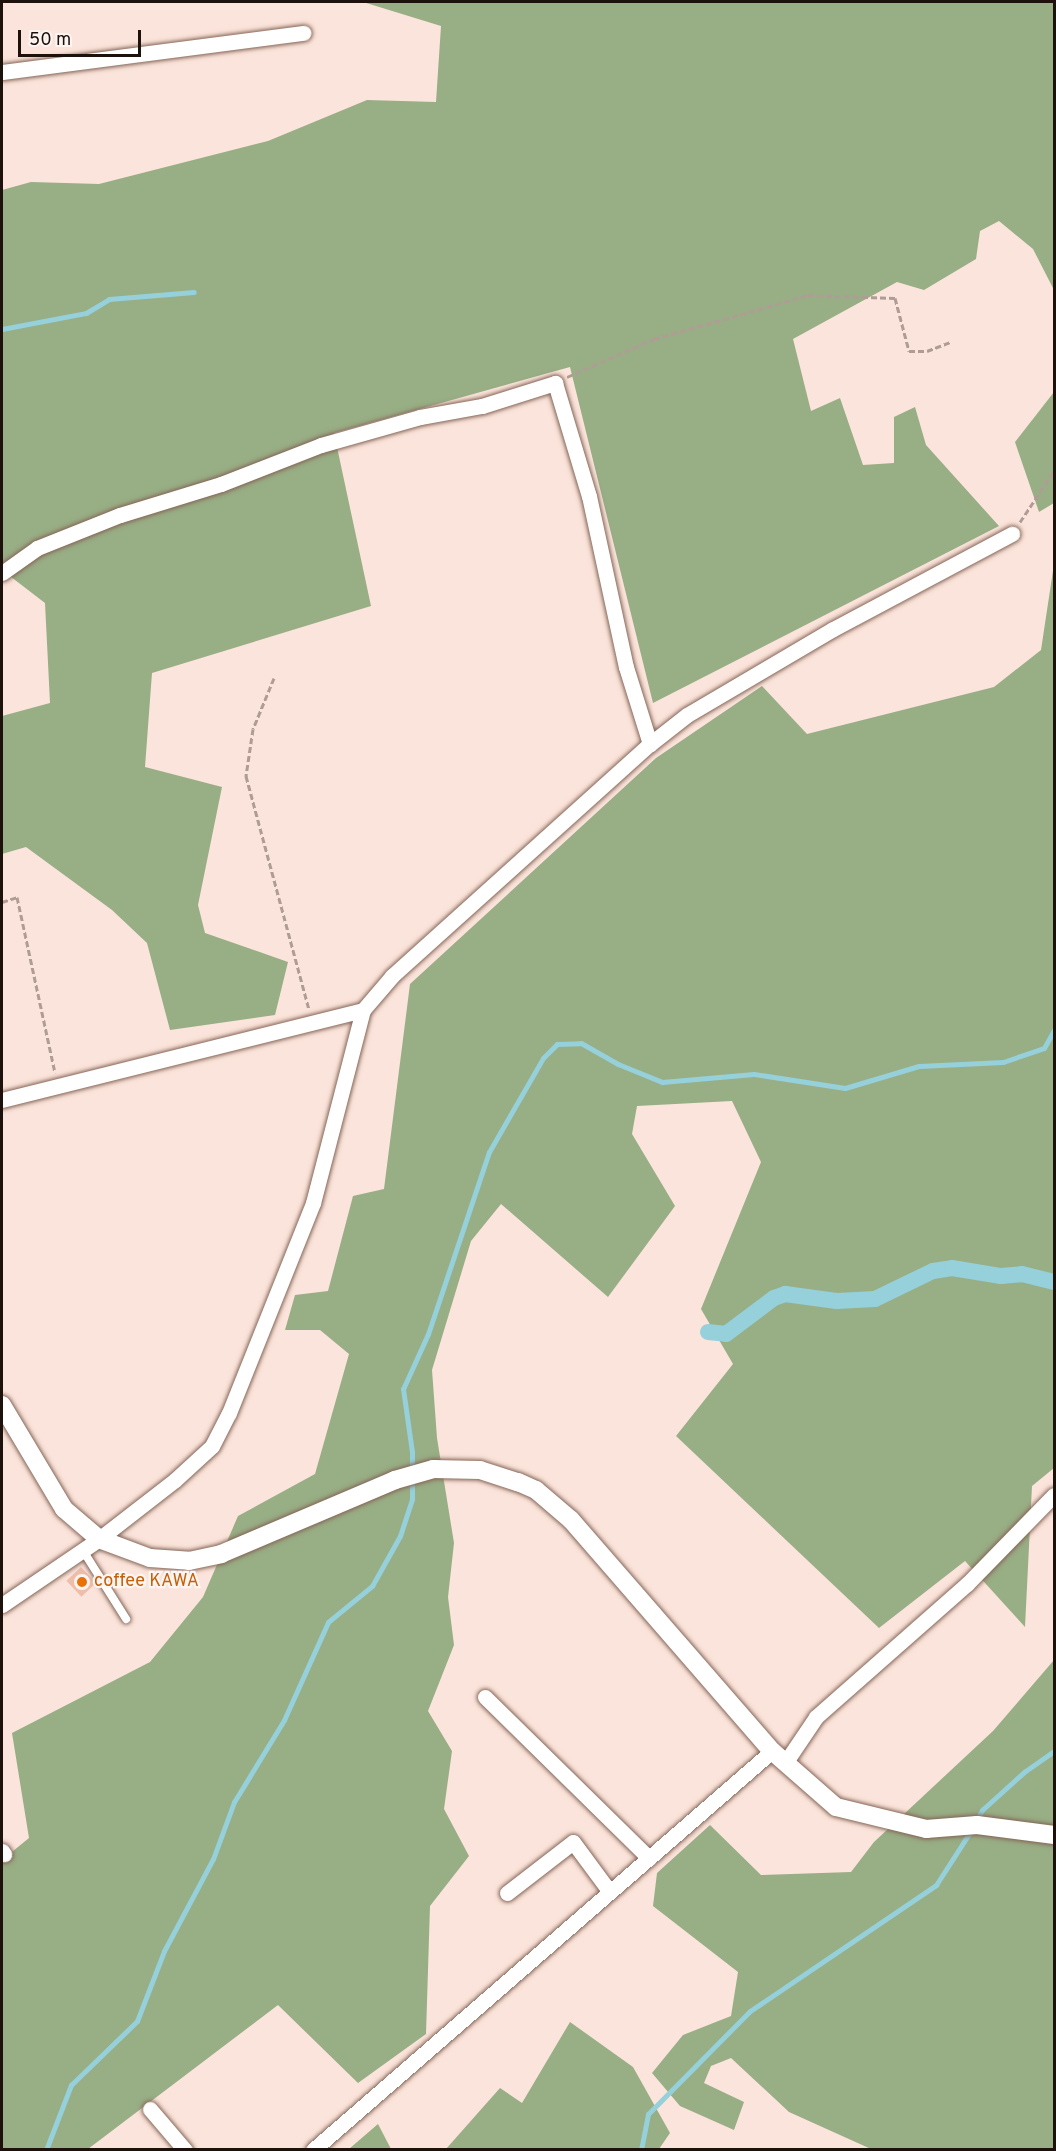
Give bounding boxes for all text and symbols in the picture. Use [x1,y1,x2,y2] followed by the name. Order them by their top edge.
[21,18,144,56] scale bar
[29,29,71,52] text: 50 m
[94,1571,199,1593] place label: coffee KAWA
[75,1575,89,1589] marker: coffee KAWA

